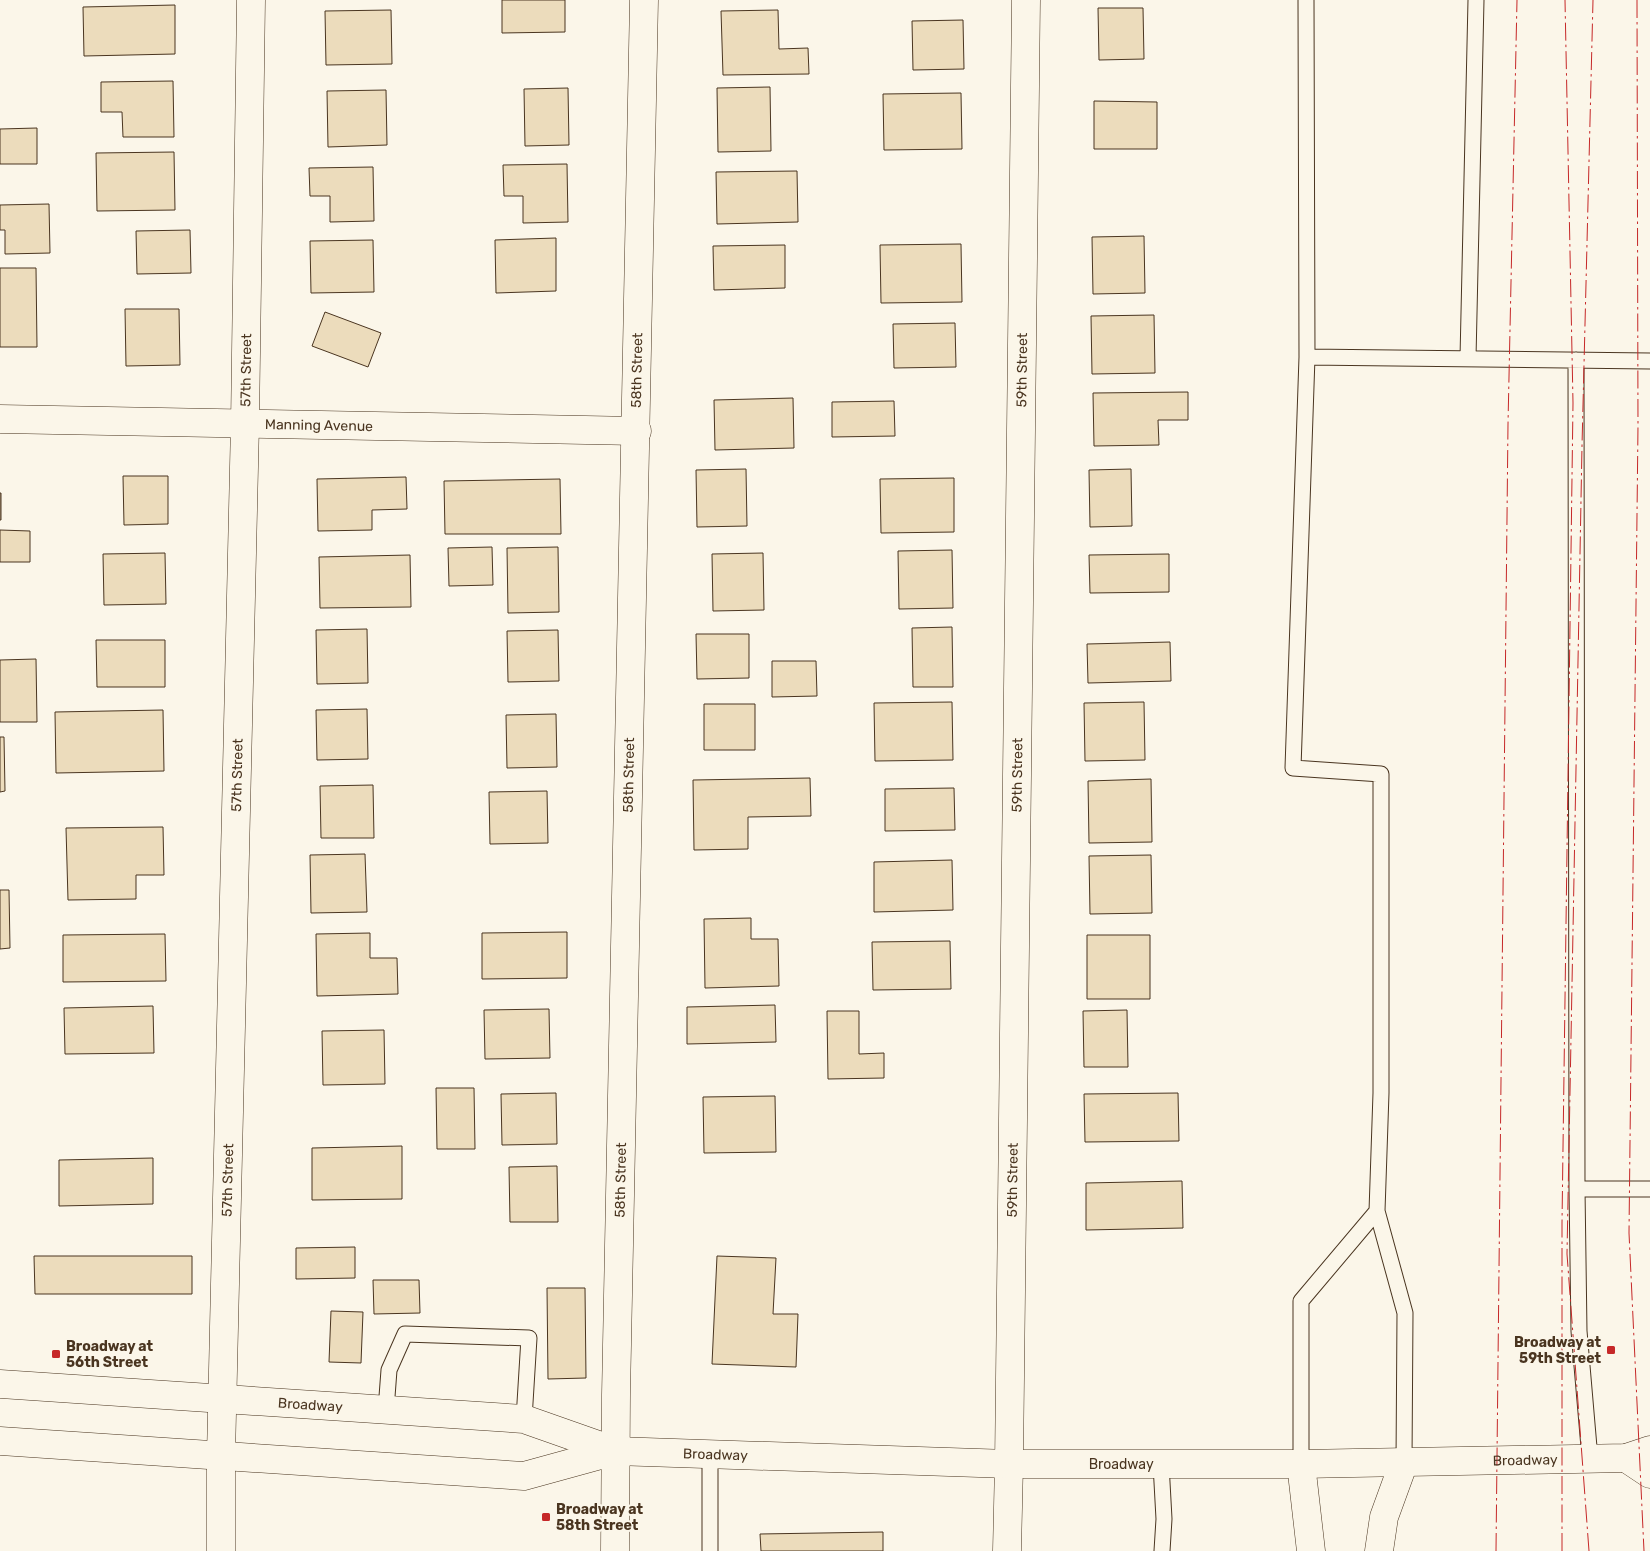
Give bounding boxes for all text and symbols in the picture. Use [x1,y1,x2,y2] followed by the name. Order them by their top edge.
[628,332,646,408] street label: 58th Street
[1013,332,1031,407] street label: 59th Street
[237,333,255,407] street label: 57th Street
[265,416,373,435] street label: Manning Avenue
[620,737,638,813] street label: 58th Street
[1009,737,1026,812] street label: 59th Street
[228,738,247,812] street label: 57th Street
[612,1142,630,1218] street label: 58th Street
[1004,1142,1022,1217] street label: 59th Street
[219,1143,237,1217] street label: 57th Street
[1514,1334,1601,1367] place label: Broadway at 59th Street
[66,1338,153,1371] place label: Broadway at 56th Street
[1605,1344,1617,1356] marker: Broadway at 59th Street
[50,1348,62,1360] marker: Broadway at 56th Street
[277,1395,344,1416] street label: Broadway
[683,1445,748,1464] street label: Broadway
[1492,1451,1558,1469] street label: Broadway
[1089,1456,1154,1473] street label: Broadway
[556,1501,643,1534] place label: Broadway at 58th Street
[540,1511,552,1523] marker: Broadway at 58th Street

